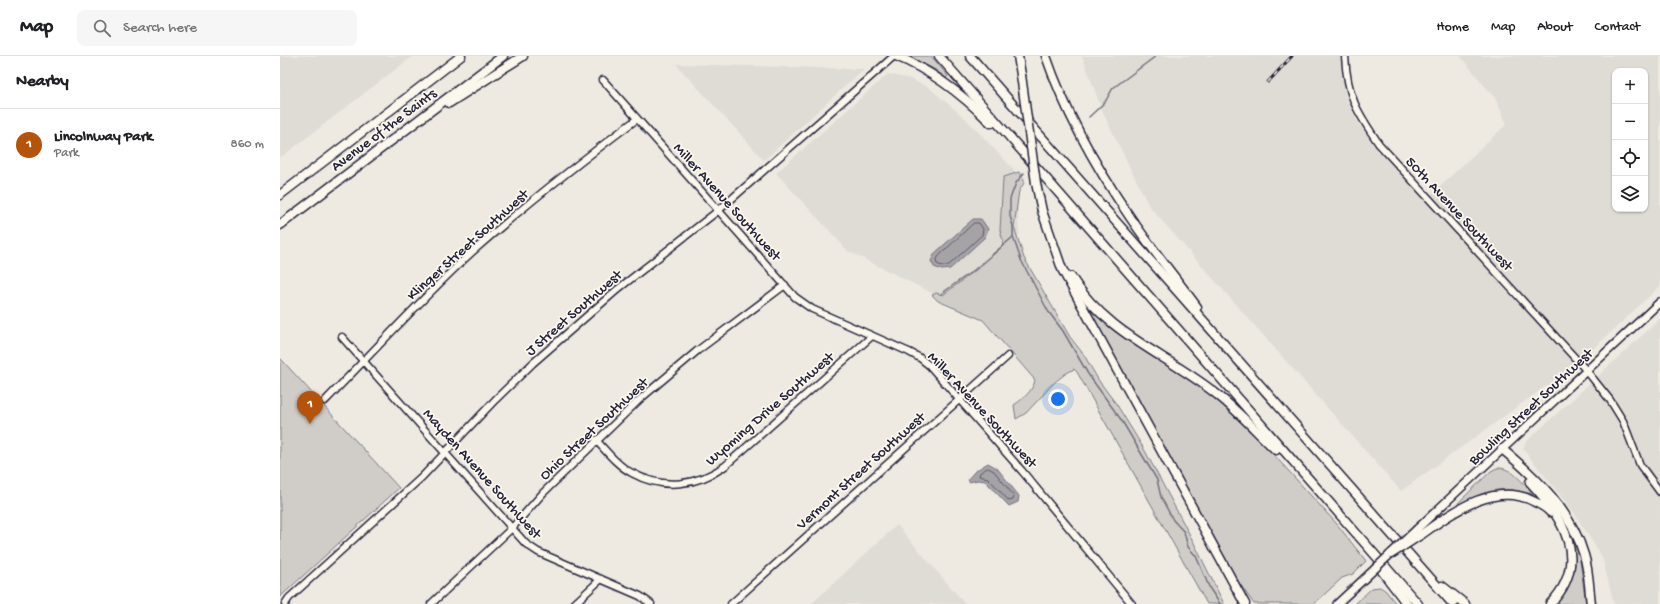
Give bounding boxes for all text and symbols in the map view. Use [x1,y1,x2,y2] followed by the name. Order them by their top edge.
[77,10,357,46] search box
[20,16,53,39] text: Map
[91,17,113,39] icon: search
[123,19,197,37] text: Search here
[1437,19,1469,36] text: Home
[1491,19,1515,36] text: Map
[1537,19,1573,36] text: About
[1595,19,1640,36] text: Contact
[1612,68,1648,212] map controls
[1612,68,1648,104] button: +
[16,72,69,92] text: Nearby
[328,85,441,176] street label: Avenue of the Saints
[1612,104,1648,140] button: −
[54,128,153,146] text: Lincolnway Park
[26,137,32,152] text: 1
[231,137,264,152] text: 860 m
[669,140,785,266] street label: Miller Avenue Southwest
[1612,140,1648,176] button: locate
[54,146,79,161] text: Park
[1401,153,1517,277] street label: 50th Avenue Southwest
[1612,176,1648,212] button: layers
[404,185,534,305] street label: Klinger Street Southwest
[522,265,628,360] street label: J Street Southwest
[1465,344,1599,470] street label: Bowling Street Southwest
[702,348,840,470] street label: Wyoming Drive Southwest
[923,348,1041,474] street label: Miller Avenue Southwest
[536,373,654,485] street label: Ohio Street Southwest
[1048,389,1068,409] your location
[297,391,323,424] pin: 1
[418,406,546,545] street label: Mayden Avenue Southwest
[792,408,931,535] street label: Vermont Street Southwest

